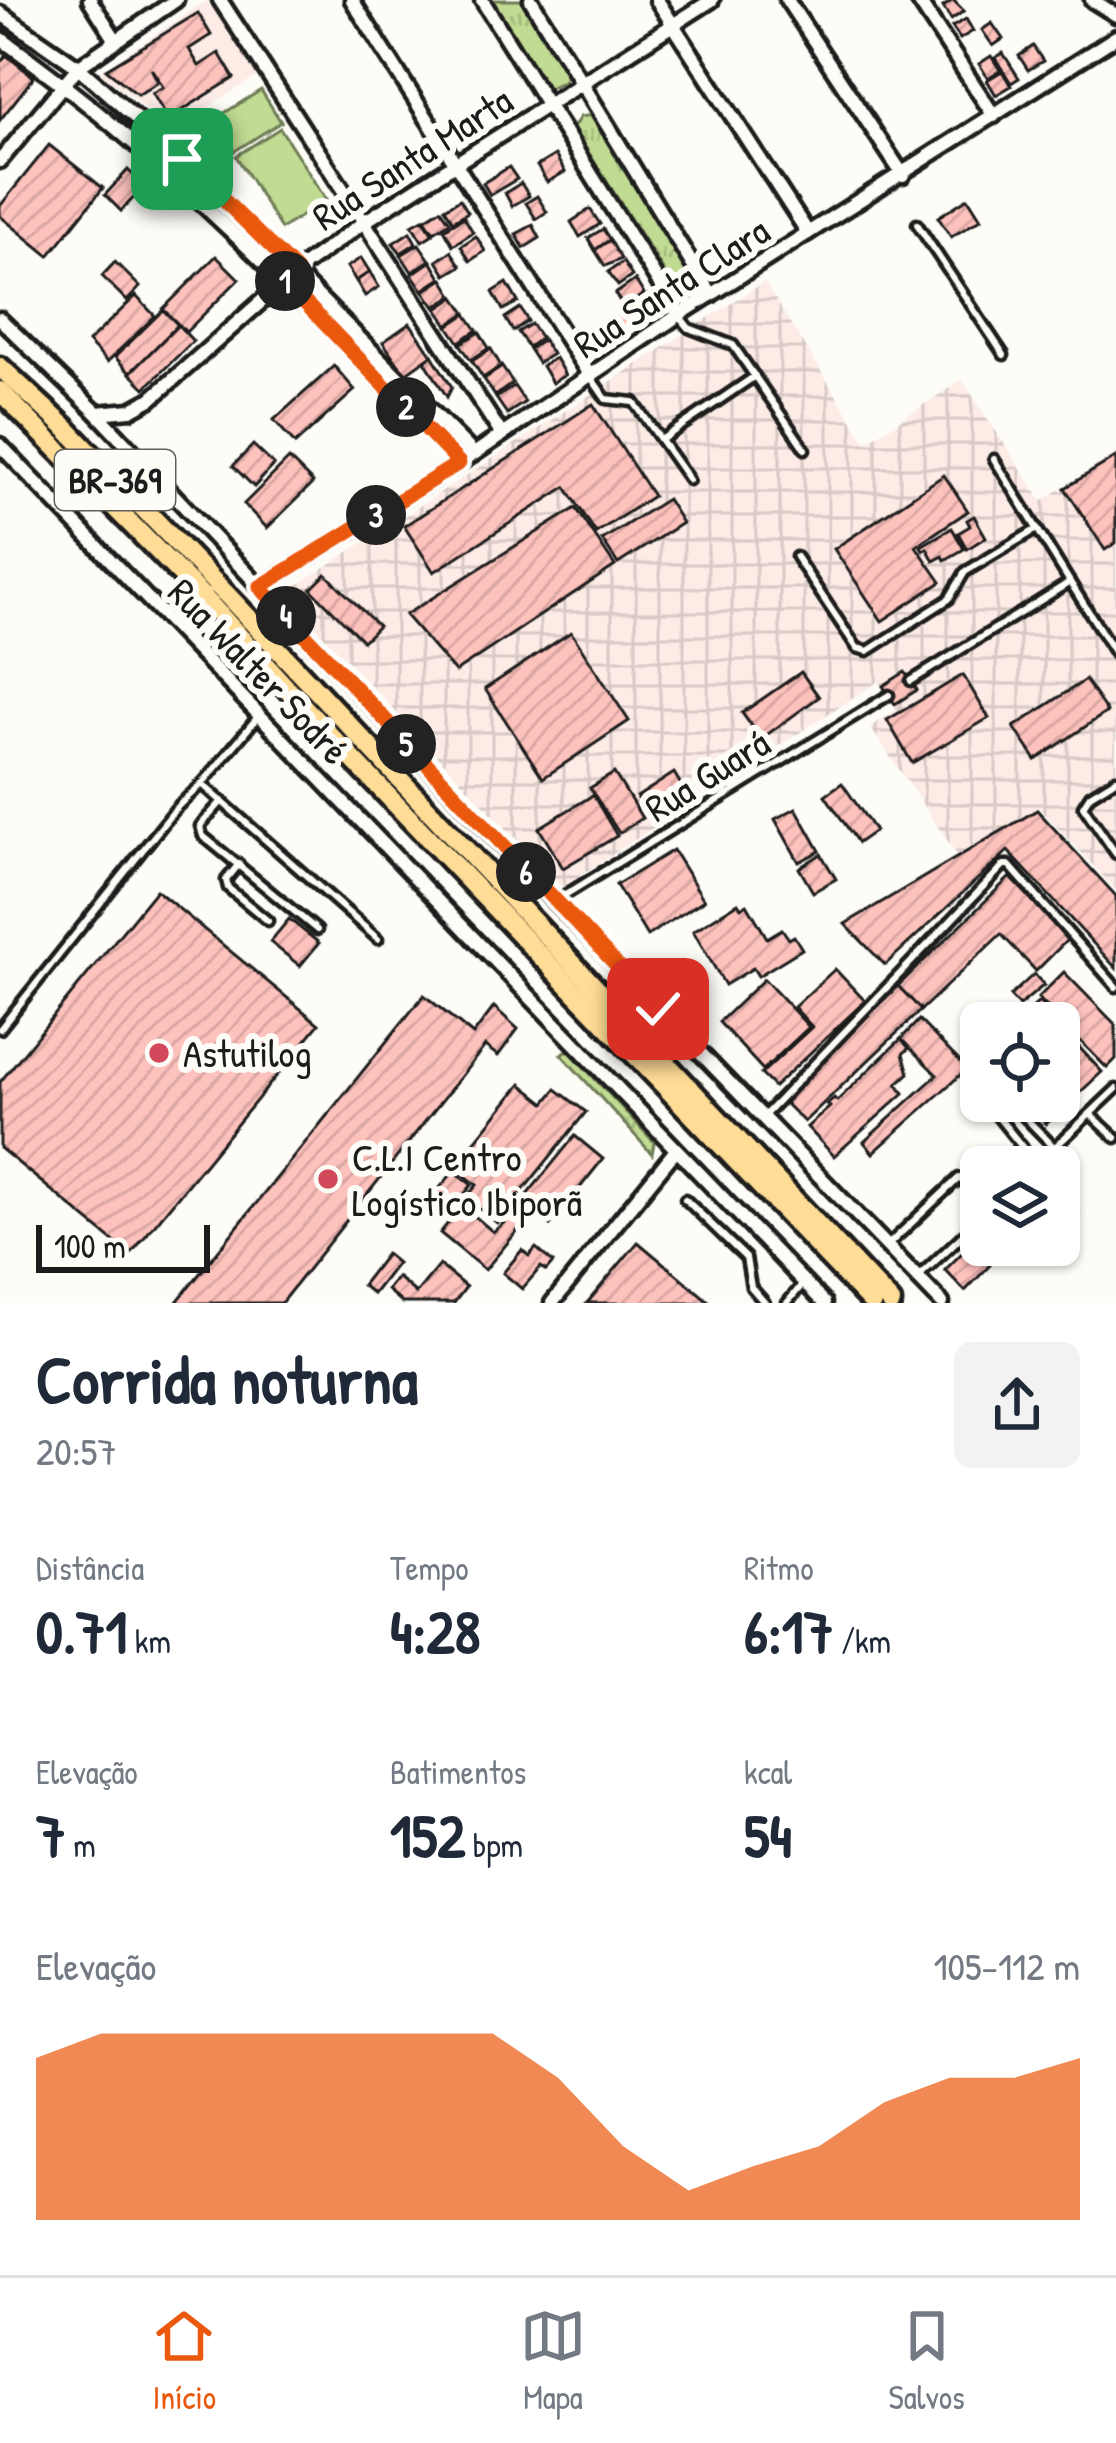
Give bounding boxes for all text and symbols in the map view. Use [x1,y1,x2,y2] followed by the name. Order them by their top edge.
[302,73,522,242] street label: Rua Santa Marta
[131,108,233,210] pin
[149,126,215,192] icon: arrive
[563,204,779,370] street label: Rua Santa Clara
[255,251,315,311] pin: 1
[279,259,291,303] text: 1
[376,377,436,437] pin: 2
[398,385,414,429] text: 2
[55,450,175,510] road number: BR-369
[346,485,406,545] pin: 3
[369,493,383,537] text: 3
[157,566,362,775] street label: Rua Walter Sodré
[256,586,316,646] pin: 4
[280,594,292,638] text: 4
[376,714,436,774] pin: 5
[634,716,779,833] street label: Rua Guará
[399,722,413,766] text: 5
[496,842,556,902] pin: 6
[519,850,533,894] text: 6
[607,958,709,1060] pin
[625,976,691,1042] icon: check
[960,1002,1080,1266] map controls
[960,1002,1080,1122] button: locate
[183,1026,312,1079] place label: Astutilog
[146,1040,172,1066] marker: Astutilog
[352,1130,582,1228] place label: C.L.I Centro Logístico Ibiporã
[960,1146,1080,1266] button: layers
[315,1166,341,1192] marker: C.L.I Centro Logístico Ibiporã
[36,1219,210,1272] scale bar
[54,1224,126,1268] text: 100 m
[36,1334,418,1424] text: Corrida noturna
[954,1342,1080,1468] button: share
[36,1424,117,1477] text: 20:57
[36,1546,144,1590] text: Distância
[390,1546,468,1590] text: Tempo
[744,1546,813,1590] text: Ritmo
[36,1590,127,1672] text: 0.71
[390,1590,480,1672] text: 4:28
[744,1590,833,1672] text: 6:17
[127,1619,171,1663] text: km
[833,1619,891,1663] text: /km
[36,1750,138,1794] text: Elevação
[390,1750,526,1794] text: Batimentos
[744,1750,792,1794] text: kcal
[36,1794,66,1876] text: 7
[390,1794,465,1876] text: 152
[744,1794,792,1876] text: 54
[66,1823,96,1867] text: m
[465,1823,523,1867] text: bpm
[36,1939,156,1992] text: Elevação
[933,1939,1080,1992] text: 105–112 m
[151,2303,217,2419] tab: Início
[520,2303,586,2419] tab: Mapa
[889,2303,965,2419] tab: Salvos

